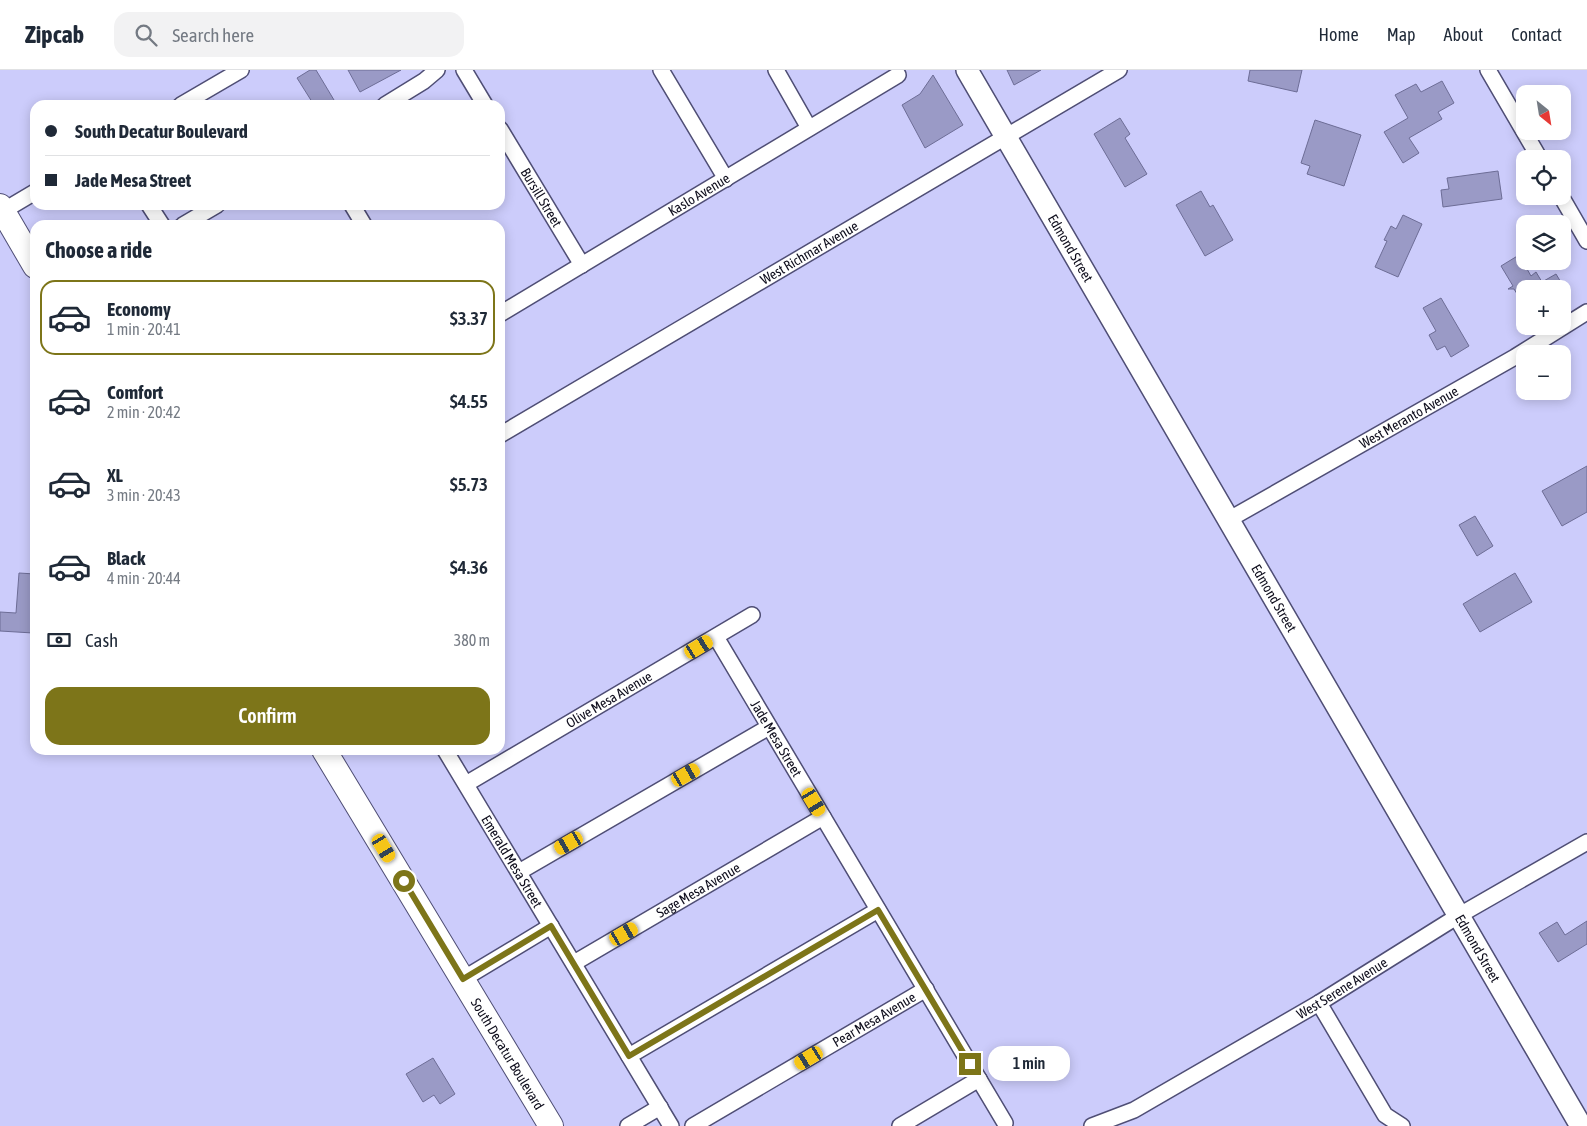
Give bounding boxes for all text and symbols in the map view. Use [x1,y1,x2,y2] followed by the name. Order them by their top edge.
[114,12,464,57] search box
[25,21,84,48] text: Zipcab
[132,21,160,49] icon: search
[172,24,254,46] text: Search here
[1319,24,1359,45] text: Home
[1387,24,1416,45] text: Map
[1444,24,1483,45] text: About
[1511,24,1562,45] text: Contact
[1516,85,1571,140] north arrow
[1516,85,1571,400] map controls
[75,120,248,142] text: South Decatur Boulevard
[1516,150,1571,205] button: locate
[517,165,565,230] street label: Bursill Street
[75,169,191,191] text: Jade Mesa Street
[665,170,733,219] street label: Kaslo Avenue
[1045,211,1096,285] street label: Edmond Street
[1516,215,1571,270] button: layers
[757,218,861,288] street label: West Richmar Avenue
[45,237,152,263] text: Choose a ride
[1516,280,1571,335] button: +
[47,295,92,340] icon: car
[107,298,171,320] text: Economy
[450,307,488,329] text: $3.37
[107,320,181,338] text: 1 min · 20:41
[1516,345,1571,400] button: −
[47,378,92,423] icon: car
[107,381,163,403] text: Comfort
[1357,383,1461,452] street label: West Meranto Avenue
[450,390,488,412] text: $4.55
[107,403,181,421] text: 2 min · 20:42
[47,461,92,506] icon: car
[107,464,123,486] text: XL
[450,473,488,495] text: $5.73
[107,486,181,504] text: 3 min · 20:43
[47,544,92,589] icon: car
[107,547,145,569] text: Black
[450,556,488,578] text: $4.36
[1248,562,1300,635] street label: Edmond Street
[107,569,181,587] text: 4 min · 20:44
[45,626,73,654] icon: cash
[85,629,118,651] text: Cash
[454,631,490,649] text: 380 m
[682,633,715,661] car
[563,668,655,731] street label: Olive Mesa Avenue
[45,687,490,745] button: Confirm
[747,697,805,779] street label: Jade Mesa Street
[669,761,702,789] car
[799,785,828,819] car
[478,812,546,910] street label: Emerald Mesa Street
[552,829,585,857] car
[369,831,398,865] car
[653,859,743,921] street label: Sage Mesa Avenue
[393,870,415,892] route start
[1452,912,1504,985] street label: Edmond Street
[607,920,640,948] car
[1294,954,1390,1022] street label: West Serene Avenue
[830,989,918,1050] street label: Pear Mesa Avenue
[468,995,547,1113] street label: South Decatur Boulevard
[792,1044,825,1072] car
[988,1046,1070,1082] callout: 1 min
[959,1053,981,1075] route end
[1013,1054,1045,1072] text: 1 min

